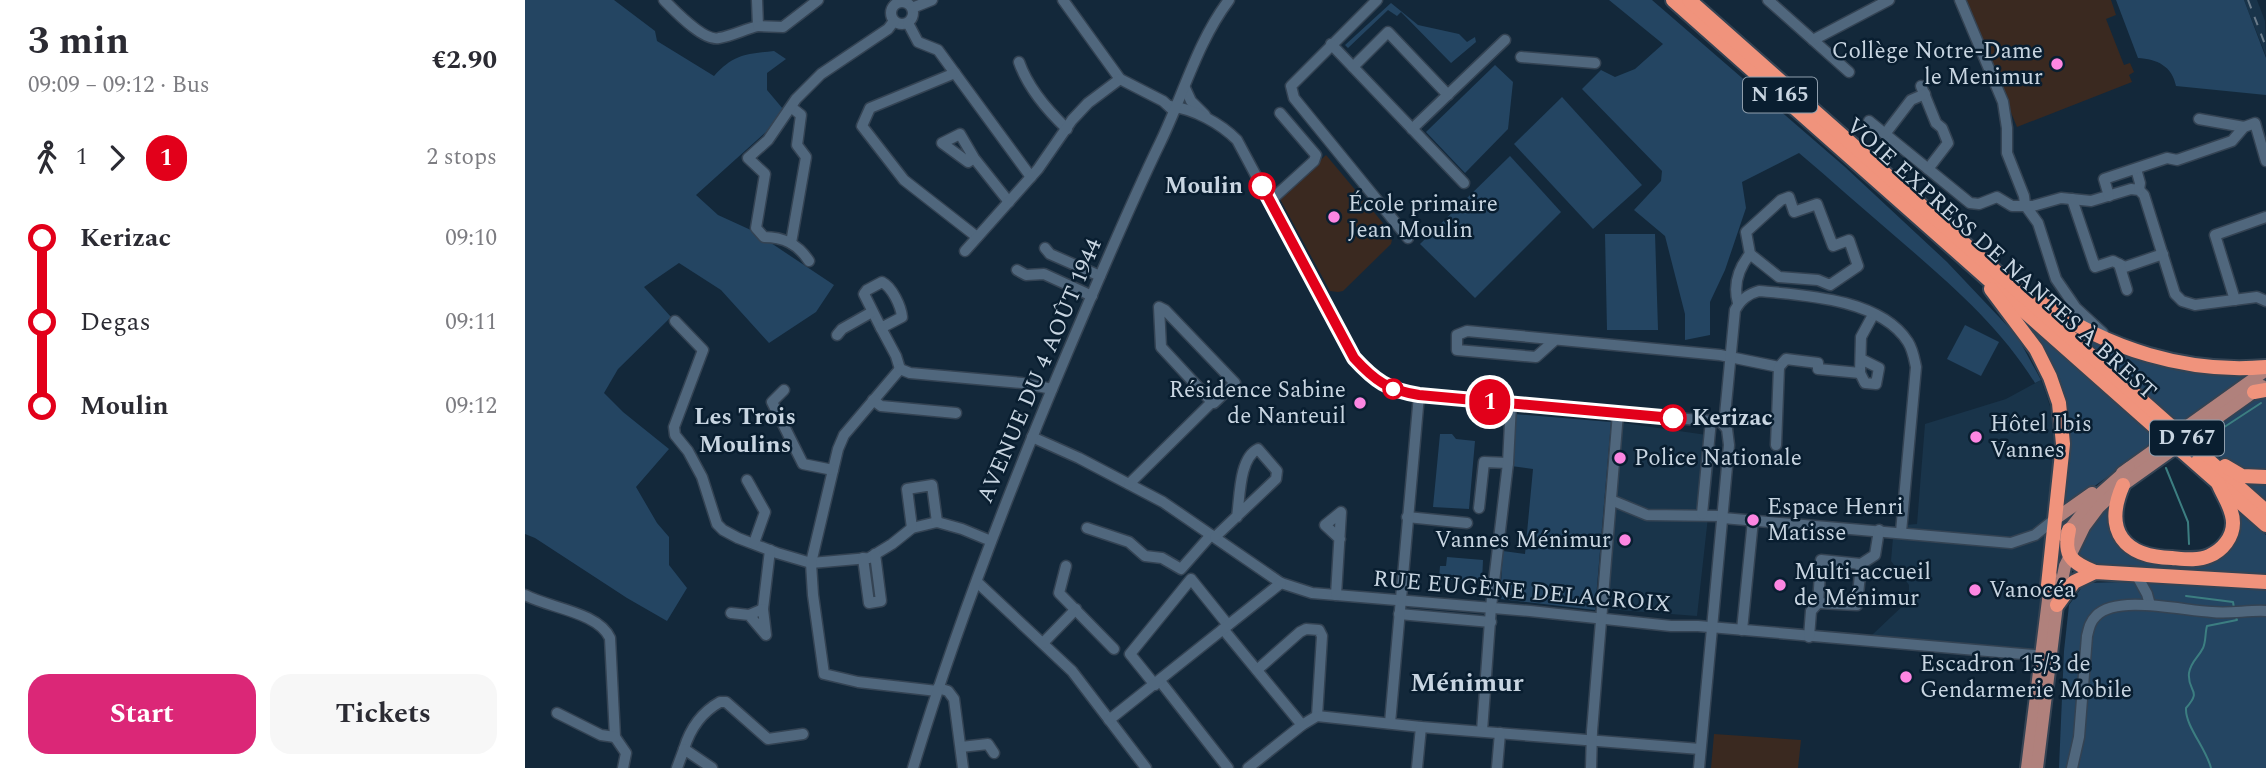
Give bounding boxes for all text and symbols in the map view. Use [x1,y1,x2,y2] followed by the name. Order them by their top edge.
[28,13,129,71] text: 3 min
[1832,34,2043,95] place label: Collège Notre-Dame le Menimur
[432,40,497,80] text: €2.90
[2049,56,2065,72] marker: Collège Notre-Dame le Menimur
[28,68,210,103] text: 09:09 – 09:12 · Bus
[1743,78,1817,112] road number: N 165
[1838,109,2164,409] street label: VOIE EXPRESS DE NANTES À BREST
[28,139,66,177] icon: walk
[98,139,136,177] icon: forward
[76,140,88,175] text: 1
[160,140,173,176] text: 1
[427,140,497,175] text: 2 stops
[1165,169,1243,204] place label: Moulin
[1249,173,1275,199] marker: Moulin
[1348,187,1498,248] place label: École primaire Jean Moulin
[1326,209,1342,225] marker: École primaire Jean Moulin
[80,218,171,258] text: Kerizac
[445,221,497,256] text: 09:10
[968,233,1112,509] street label: AVENUE DU 4 AOÛT 1944
[80,302,151,342] text: Degas
[445,305,497,340] text: 09:11
[1169,373,1346,434] place label: Résidence Sabine de Nanteuil
[1383,379,1403,399] unlabelled marker
[1467,379,1513,425] line badge: 1
[1483,384,1497,420] text: 1
[80,386,169,426] text: Moulin
[445,389,497,424] text: 09:12
[1352,395,1368,411] marker: Résidence Sabine de Nanteuil
[694,399,796,463] district label: Les Trois Moulins
[1692,401,1773,436] place label: Kerizac
[1660,405,1686,431] marker: Kerizac
[1990,407,2092,468] place label: Hôtel Ibis Vannes
[2150,420,2224,456] road number: D 767
[1968,429,1984,445] marker: Hôtel Ibis Vannes
[1634,441,1802,476] place label: Police Nationale
[1612,450,1628,466] marker: Police Nationale
[1767,490,1904,551] place label: Espace Henri Matisse
[1745,512,1761,528] marker: Espace Henri Matisse
[1435,523,1611,558] place label: Vannes Ménimur
[1617,532,1633,548] marker: Vannes Ménimur
[1794,555,1931,616] place label: Multi-accueil de Ménimur
[1372,562,1672,622] street label: RUE EUGÈNE DELACROIX
[1989,573,2076,608] place label: Vanocéa
[1772,577,1788,593] marker: Multi-accueil de Ménimur
[1967,582,1983,598] marker: Vanocéa
[1920,647,2132,708] place label: Escadron 15/3 de Gendarmerie Mobile
[1410,663,1525,703] district label: Ménimur
[1898,669,1914,685] marker: Escadron 15/3 de Gendarmerie Mobile
[28,674,256,754] button: Start
[270,674,497,754] button: Tickets

